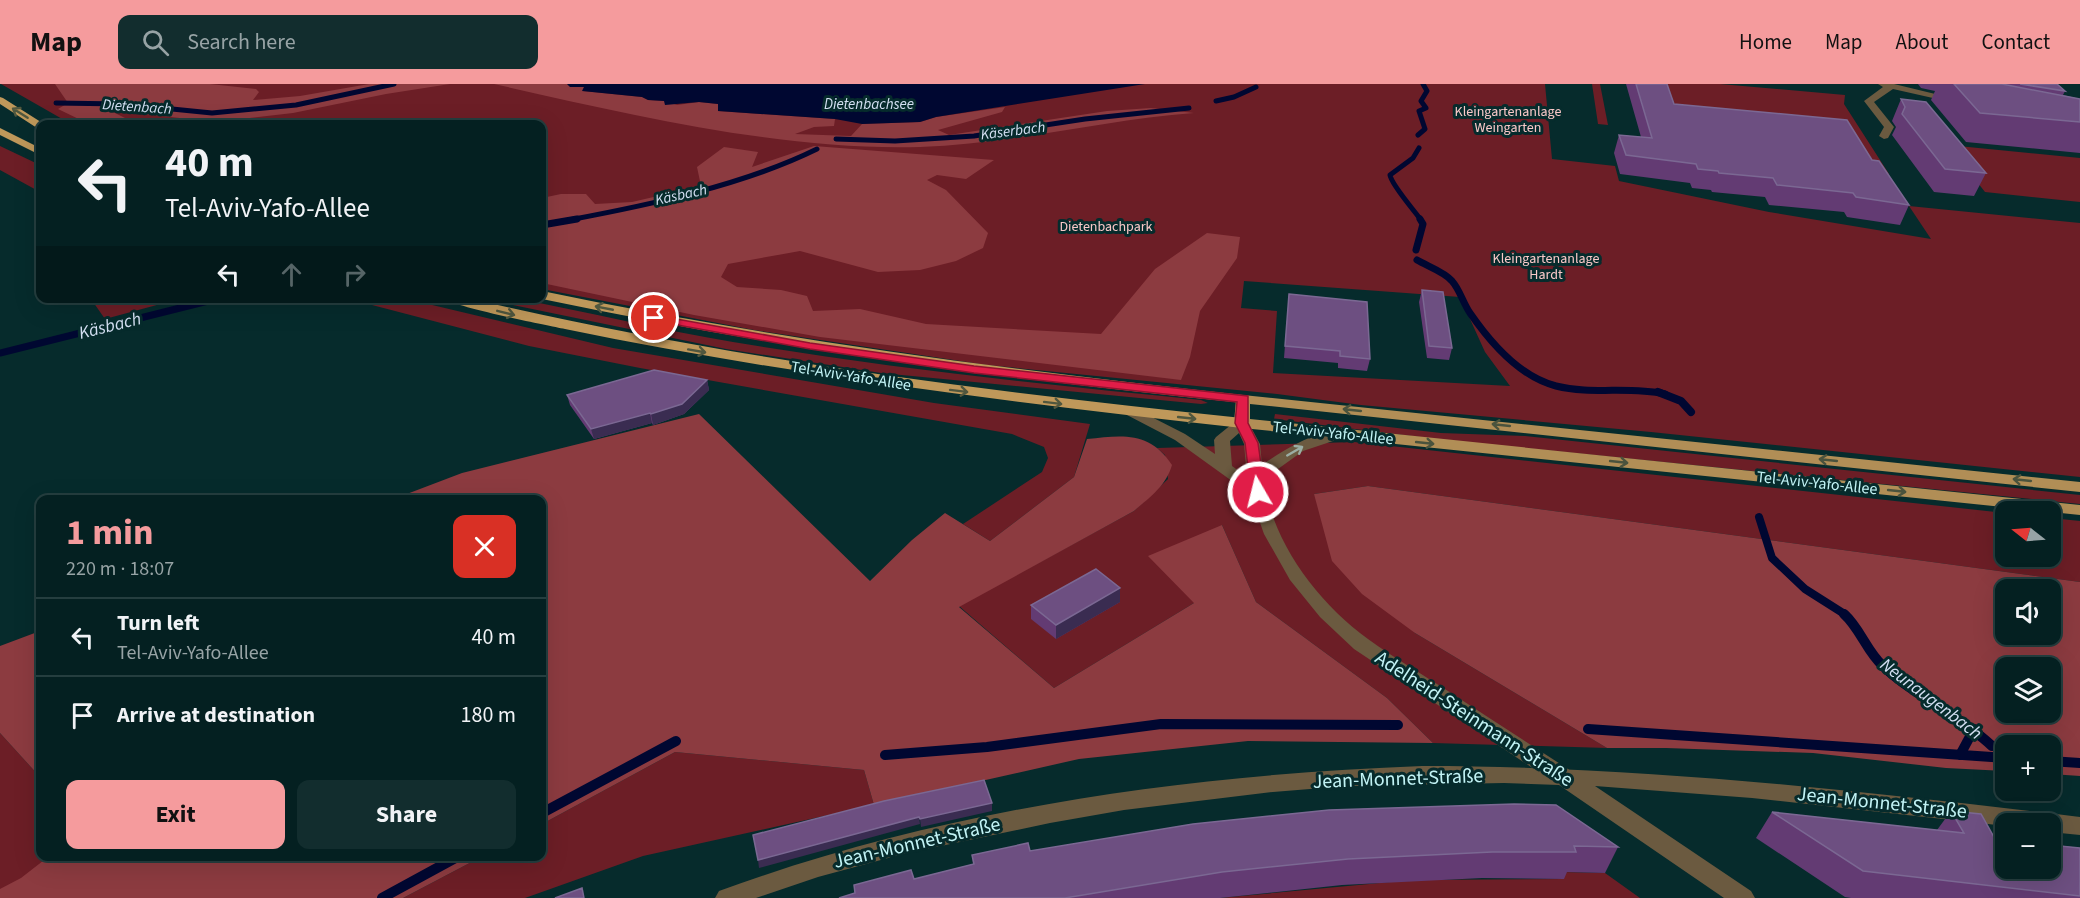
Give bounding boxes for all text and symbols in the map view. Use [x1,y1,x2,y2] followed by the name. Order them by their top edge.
[118,15,538,69] search box
[30,22,82,62] text: Map
[139,26,172,59] icon: search
[187,26,296,58] text: Search here
[1739,27,1792,57] text: Home
[1825,27,1863,57] text: Map
[1896,27,1948,57] text: About
[1981,27,2050,57] text: Contact
[102,94,173,120] water label: Dietenbach
[824,94,914,115] water label: Dietenbachsee
[1455,102,1561,138] park label: Kleingartenanlage Weingarten
[12,107,29,119] one-way arrow
[979,117,1047,145] water label: Käserbach
[165,133,254,193] text: 40 m
[66,144,144,222] icon: left
[653,179,709,211] water label: Käsbach
[165,189,370,228] text: Tel-Aviv-Yafo-Allee
[1059,217,1153,237] park label: Dietenbachpark
[1493,249,1599,285] park label: Kleingartenanlage Hardt
[212,258,245,291] icon: left
[275,258,308,291] icon: ahead
[338,258,371,291] icon: right
[628,292,679,343] pin
[637,301,670,334] icon: arrive
[594,302,614,313] one-way arrow
[76,306,144,346] water label: Käsbach
[496,307,515,319] one-way arrow
[687,346,707,357] one-way arrow
[789,356,913,396] street label: Tel-Aviv-Yafo-Allee
[948,386,968,397] one-way arrow
[1043,397,1063,408] one-way arrow
[1342,404,1362,415] one-way arrow
[1176,412,1196,423] one-way arrow
[1272,416,1395,450] street label: Tel-Aviv-Yafo-Allee
[1491,419,1511,430] one-way arrow
[1415,438,1435,449] one-way arrow
[1286,444,1303,456] one-way arrow
[1818,454,1838,465] one-way arrow
[1609,457,1629,468] one-way arrow
[1226,460,1290,524] position arrow
[1756,466,1879,500] street label: Tel-Aviv-Yafo-Allee
[2012,474,2032,485] one-way arrow
[1886,486,1906,497] one-way arrow
[1995,501,2061,567] north arrow
[1995,501,2061,879] map controls
[66,507,154,558] text: 1 min
[453,515,516,578] button: close
[66,555,174,583] text: 220 m · 18:07
[1995,579,2061,645] button: sound
[117,607,199,639] text: Turn left
[66,621,99,654] icon: left
[471,621,516,653] text: 40 m
[117,639,269,667] text: Tel-Aviv-Yafo-Allee
[1369,644,1579,794] street label: Adelheid-Steinmann-Straße
[1875,652,1987,746] water label: Neunaugenbach
[1995,657,2061,723] button: layers
[66,699,99,732] icon: arrive
[117,699,315,731] text: Arrive at destination
[461,699,516,731] text: 180 m
[1995,735,2061,801] button: +
[1312,762,1484,796] street label: Jean-Monnet-Straße
[66,780,285,849] button: Exit
[297,780,516,849] button: Share
[1796,780,1968,826] street label: Jean-Monnet-Straße
[831,810,1003,876] street label: Jean-Monnet-Straße
[1995,813,2061,879] button: −

